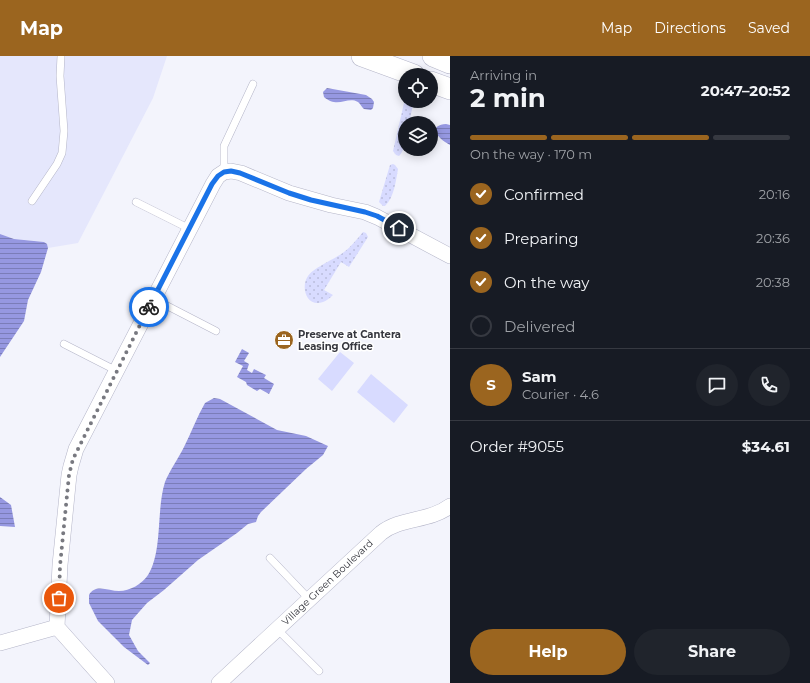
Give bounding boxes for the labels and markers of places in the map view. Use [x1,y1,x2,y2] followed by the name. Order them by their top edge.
[382,211,416,245] pin
[298,328,401,353] place label: Preserve at Cantera Leasing Office
[273,329,295,351] office icon: Preserve at Cantera Leasing Office
[42,581,76,615] pin

